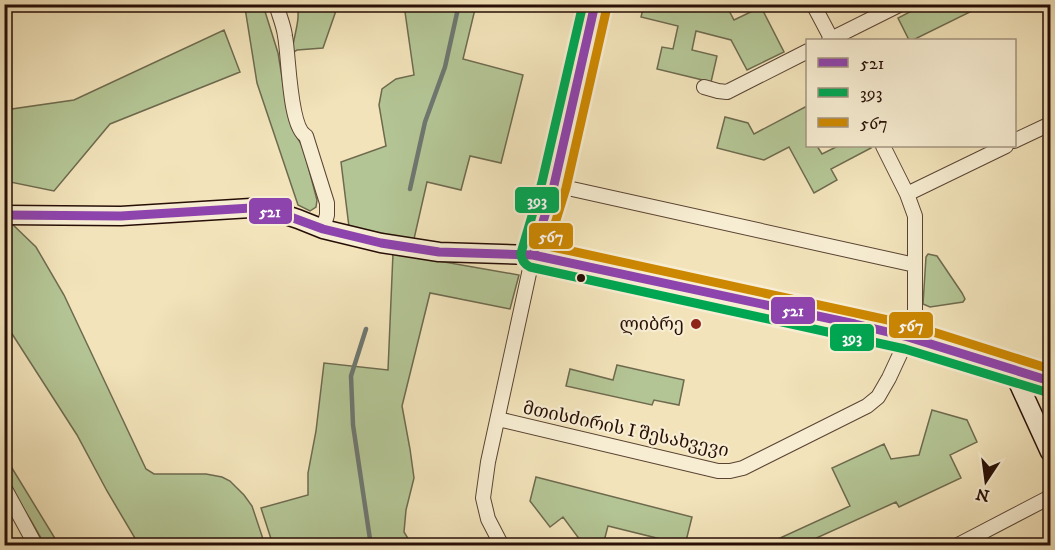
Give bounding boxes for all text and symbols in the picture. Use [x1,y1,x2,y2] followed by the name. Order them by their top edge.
[806,39,1016,147] legend
[860,53,884,75] text: 521
[860,83,882,105] text: 393
[860,113,888,135] text: 567
[514,186,560,214] line badge: 393
[527,191,547,211] text: 393
[248,197,293,225] line badge: 521
[258,202,281,222] text: 521
[528,222,574,250] line badge: 567
[538,227,563,247] text: 567
[575,272,587,284] unlabelled marker
[770,296,816,325] line badge: 521
[781,301,804,321] text: 521
[888,311,934,339] line badge: 567
[619,314,684,336] place label: ლიბრე
[898,316,923,336] text: 567
[689,317,703,331] marker: ლიბრე
[829,323,875,352] line badge: 393
[842,328,862,348] text: 393
[521,397,731,463] street label: მთისძირის I შესახვევი
[956,451,1016,511] north arrow
[974,483,992,506] text: N

